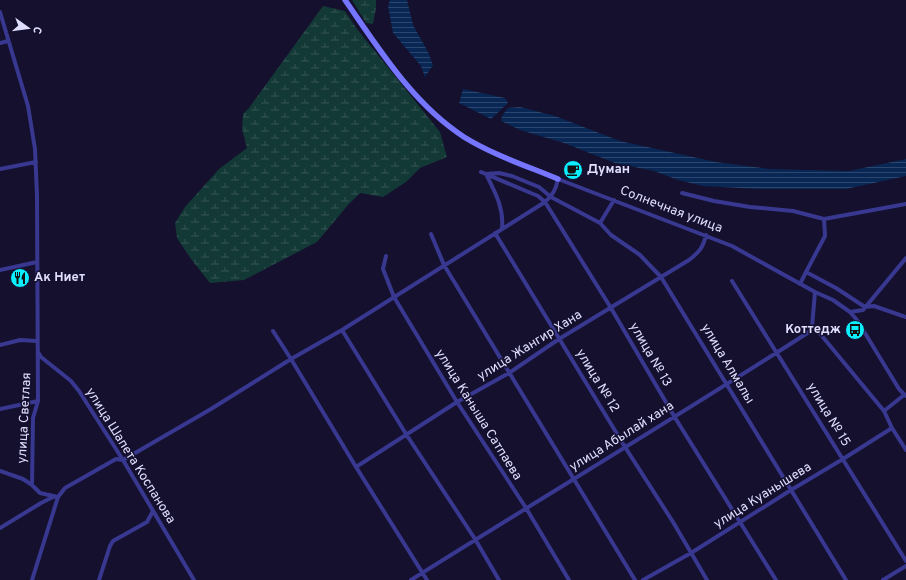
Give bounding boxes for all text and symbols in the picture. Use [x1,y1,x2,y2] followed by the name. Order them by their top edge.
[8,8,48,48] north arrow
[29,25,44,35] text: С
[562,159,584,181] cafe icon: Думан
[587,162,630,178] place label: Думан
[617,183,725,237] street label: Солнечная улица
[9,267,31,289] restaurant icon: Ак Ниет
[34,270,85,286] place label: Ак Ниет
[475,307,585,385] street label: улица Жангир Хана
[844,319,866,341] bus stop icon: Коттедж
[625,320,675,390] street label: улица № 13
[697,321,757,407] street label: улица Алмалы
[785,322,841,338] place label: Коттедж
[572,346,622,416] street label: улица № 12
[431,347,525,483] street label: улица Каныша Сатпаева
[15,372,35,464] street label: улица Светлая
[803,380,853,450] street label: улица № 15
[82,385,178,527] street label: улица Шапета Коспанова
[567,398,677,476] street label: улица Абылай хана
[711,460,815,532] street label: улица Куанышева

